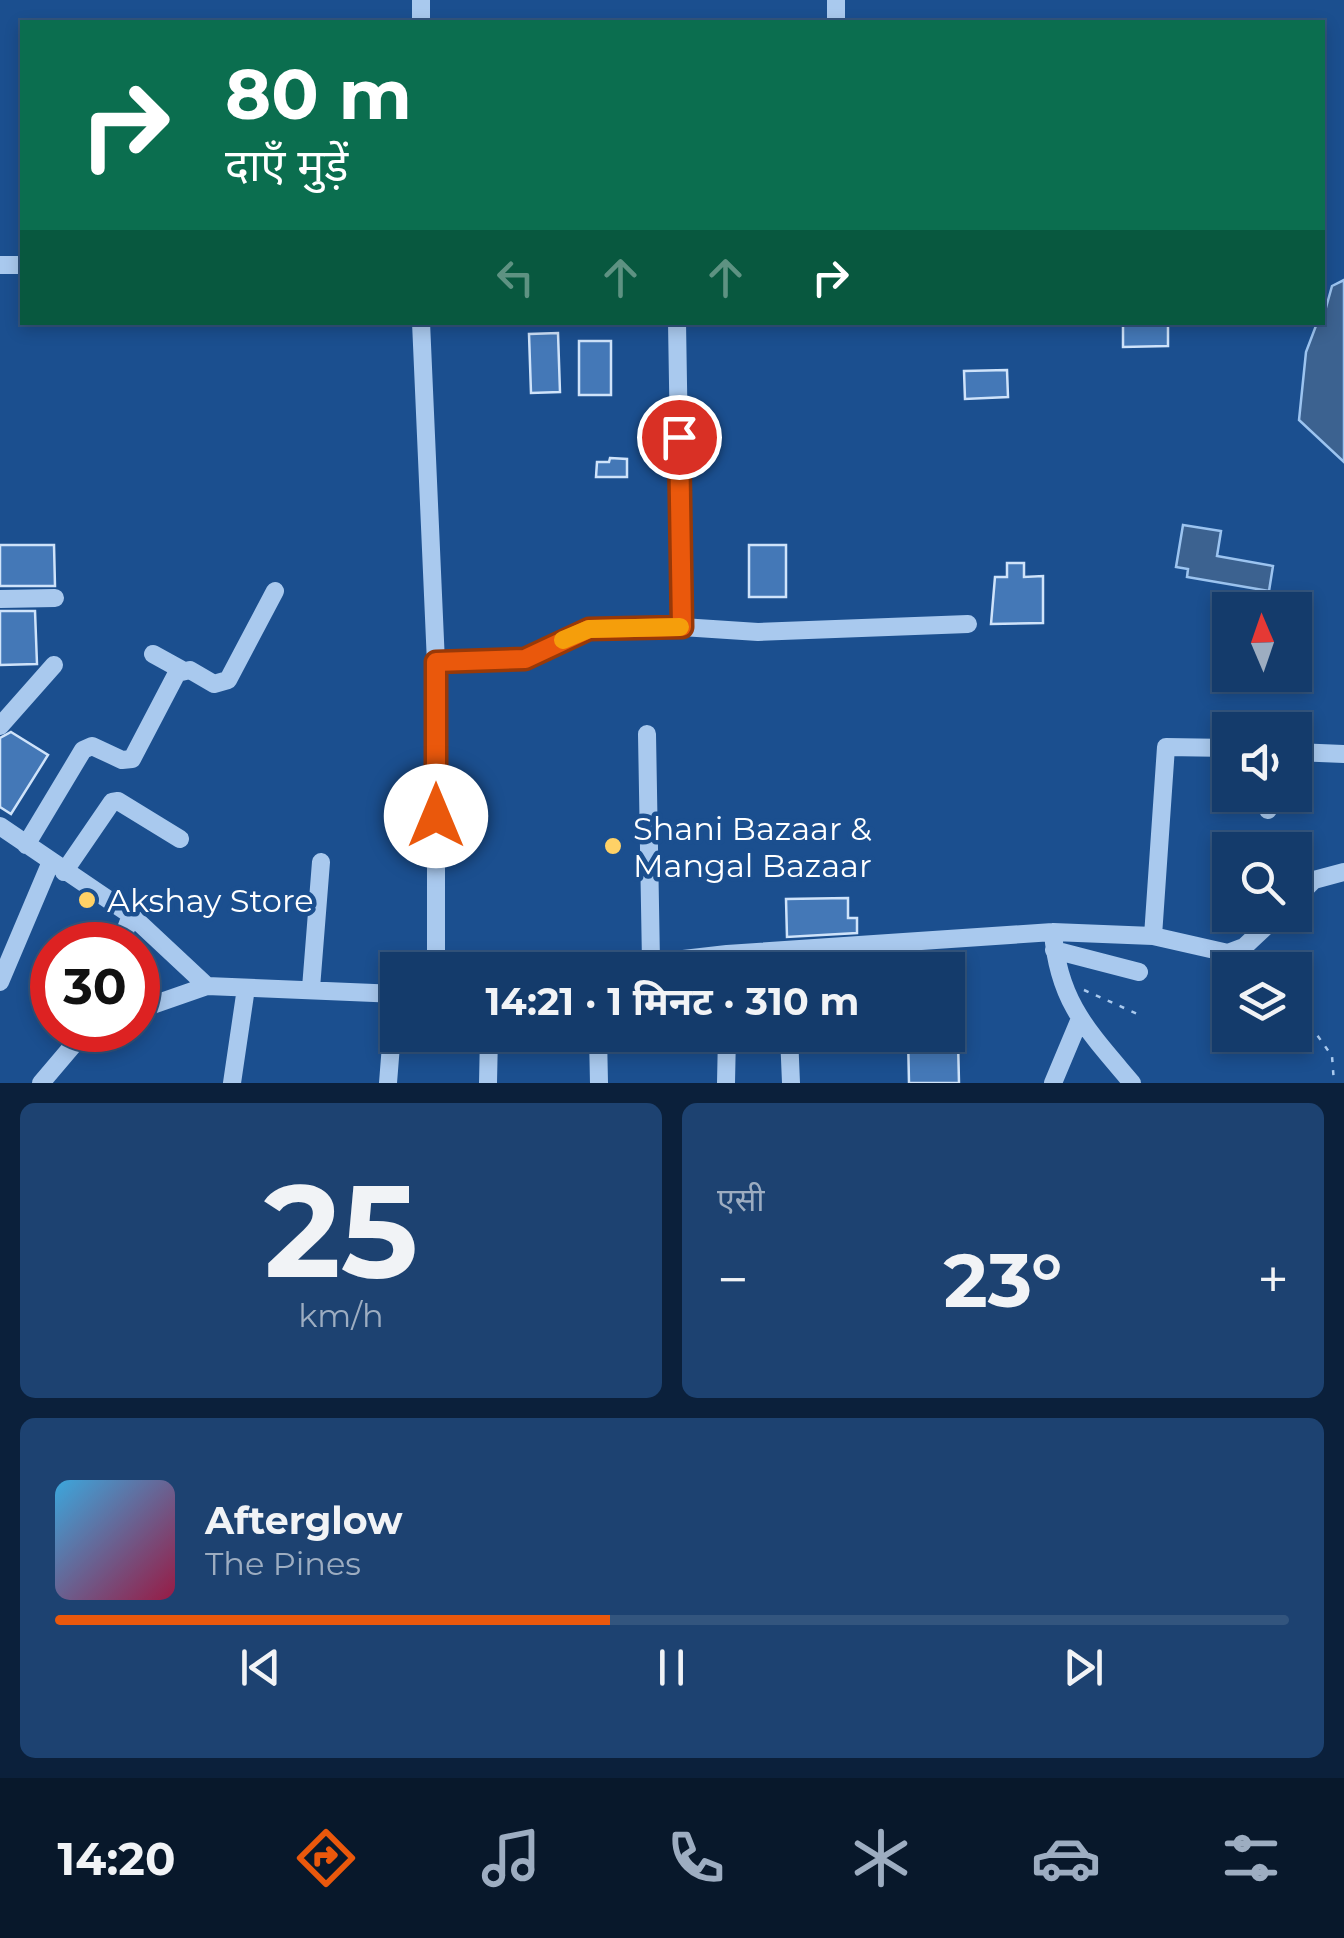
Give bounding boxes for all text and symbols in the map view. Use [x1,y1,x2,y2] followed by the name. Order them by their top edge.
[225,51,412,137] text: 80 m
[60,60,190,190] icon: right
[225,137,348,192] text: दाएँ मुड़ें
[488,250,543,305] icon: left
[593,250,648,305] icon: ahead
[698,250,753,305] icon: ahead
[803,250,858,305] icon: right
[637,395,722,480] pin
[652,410,707,465] icon: arrive
[1212,592,1312,692] north arrow
[1212,592,1312,1052] map controls
[1212,712,1312,812] button: sound
[384,764,488,868] position arrow
[633,809,872,885] place label: Shani Bazaar & Mangal Bazaar
[1212,832,1312,932] button: search
[602,835,624,857] marker: Shani Bazaar & Mangal Bazaar
[107,881,314,920] place label: Akshay Store
[76,889,98,911] marker: Akshay Store
[30,922,160,1052] speed limit sign: 30
[1212,952,1312,1052] button: layers
[486,978,859,1025] text: 14:21 · 1 मिनट · 310 m
[264,1151,418,1310] text: 25
[717,1180,765,1219] text: एसी
[944,1234,1062,1326] text: 23°
[717,1246,749,1313] text: −
[1257,1246,1289,1313] text: +
[298,1296,384,1335] text: km/h
[205,1497,403,1544] text: Afterglow
[205,1544,361,1583] text: The Pines
[233,1640,288,1695] icon: previous
[644,1640,699,1695] icon: pause
[1056,1640,1111,1695] icon: next
[291,1823,361,1893] icon: directions
[476,1823,546,1893] icon: music
[661,1823,731,1893] icon: phone
[846,1823,916,1893] icon: climate
[1031,1823,1101,1893] icon: car
[1216,1823,1286,1893] icon: filters
[58,1831,175,1886] text: 14:20

